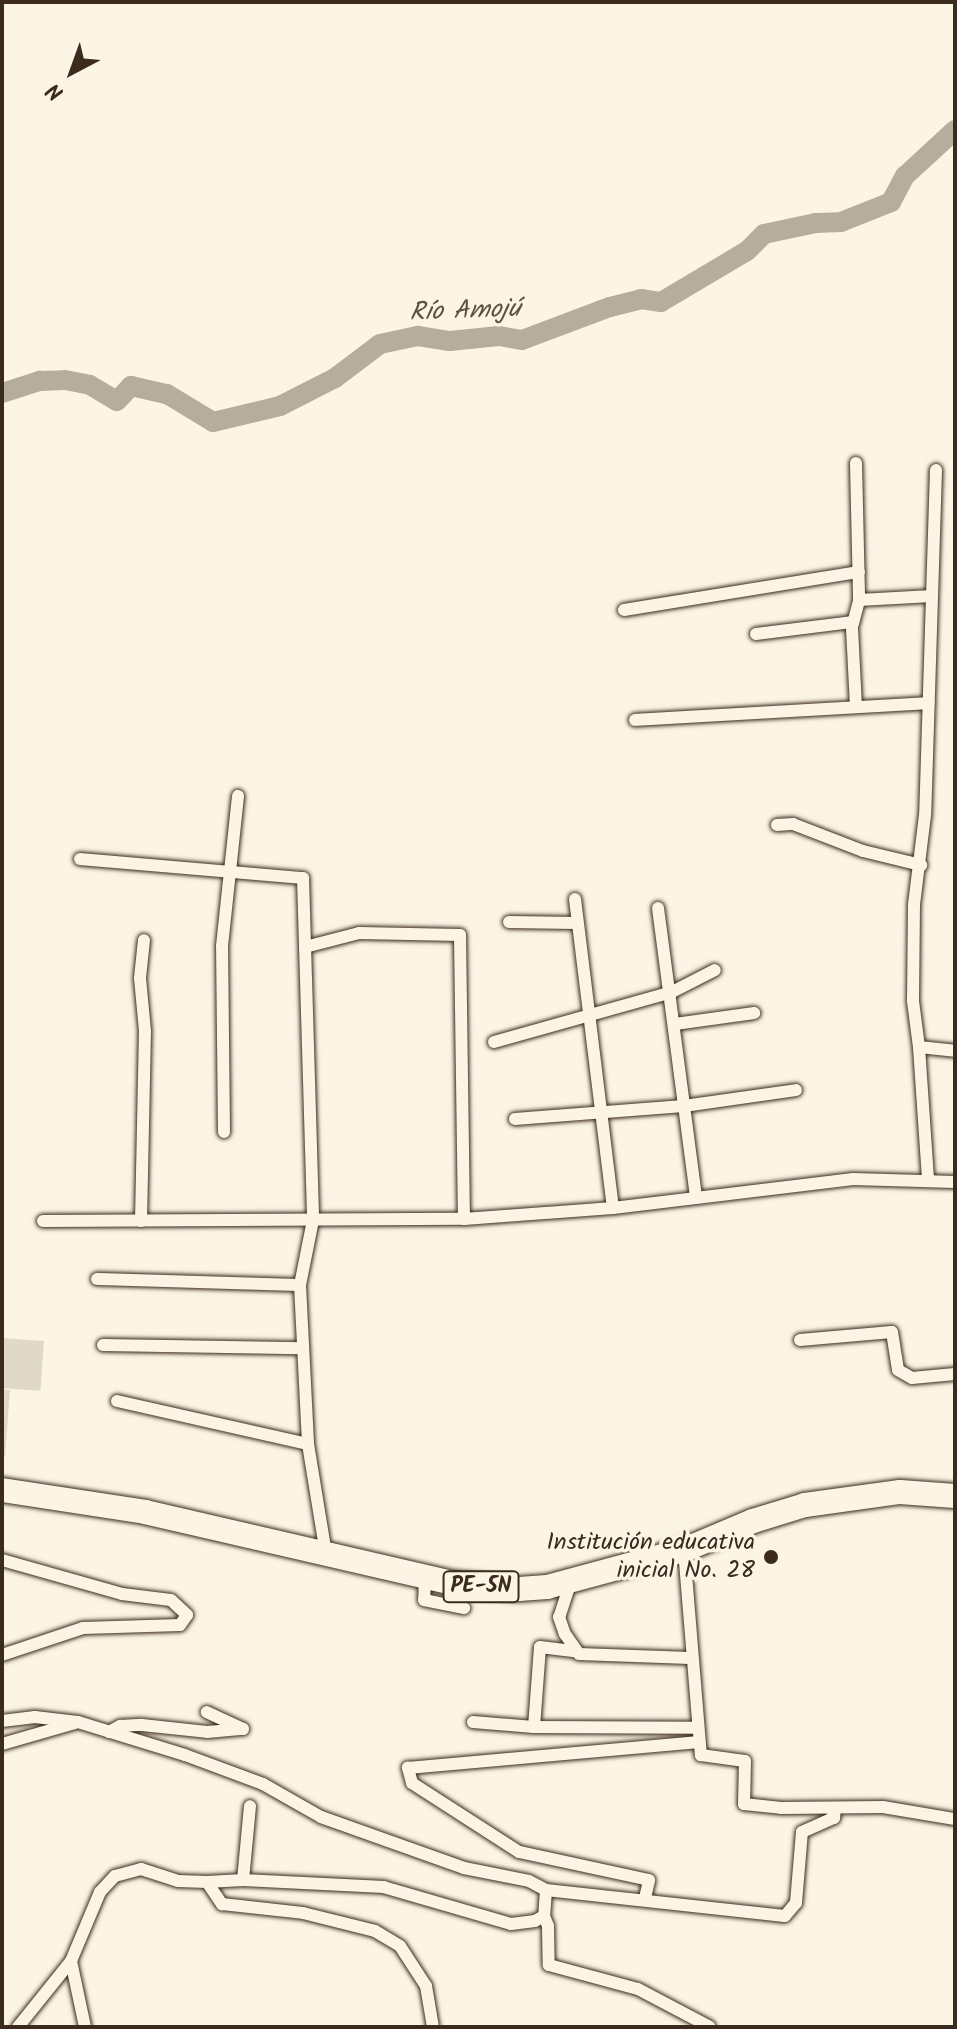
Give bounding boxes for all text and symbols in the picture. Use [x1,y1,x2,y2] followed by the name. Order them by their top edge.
[32,32,112,112] north arrow
[39,73,73,108] text: N
[409,294,521,330] water label: Río Amojú
[546,1529,755,1585] place label: Institución educativa inicial No. 28
[762,1548,780,1566] marker: Institución educativa inicial No. 28
[441,1569,521,1605] road number: PE-5N

